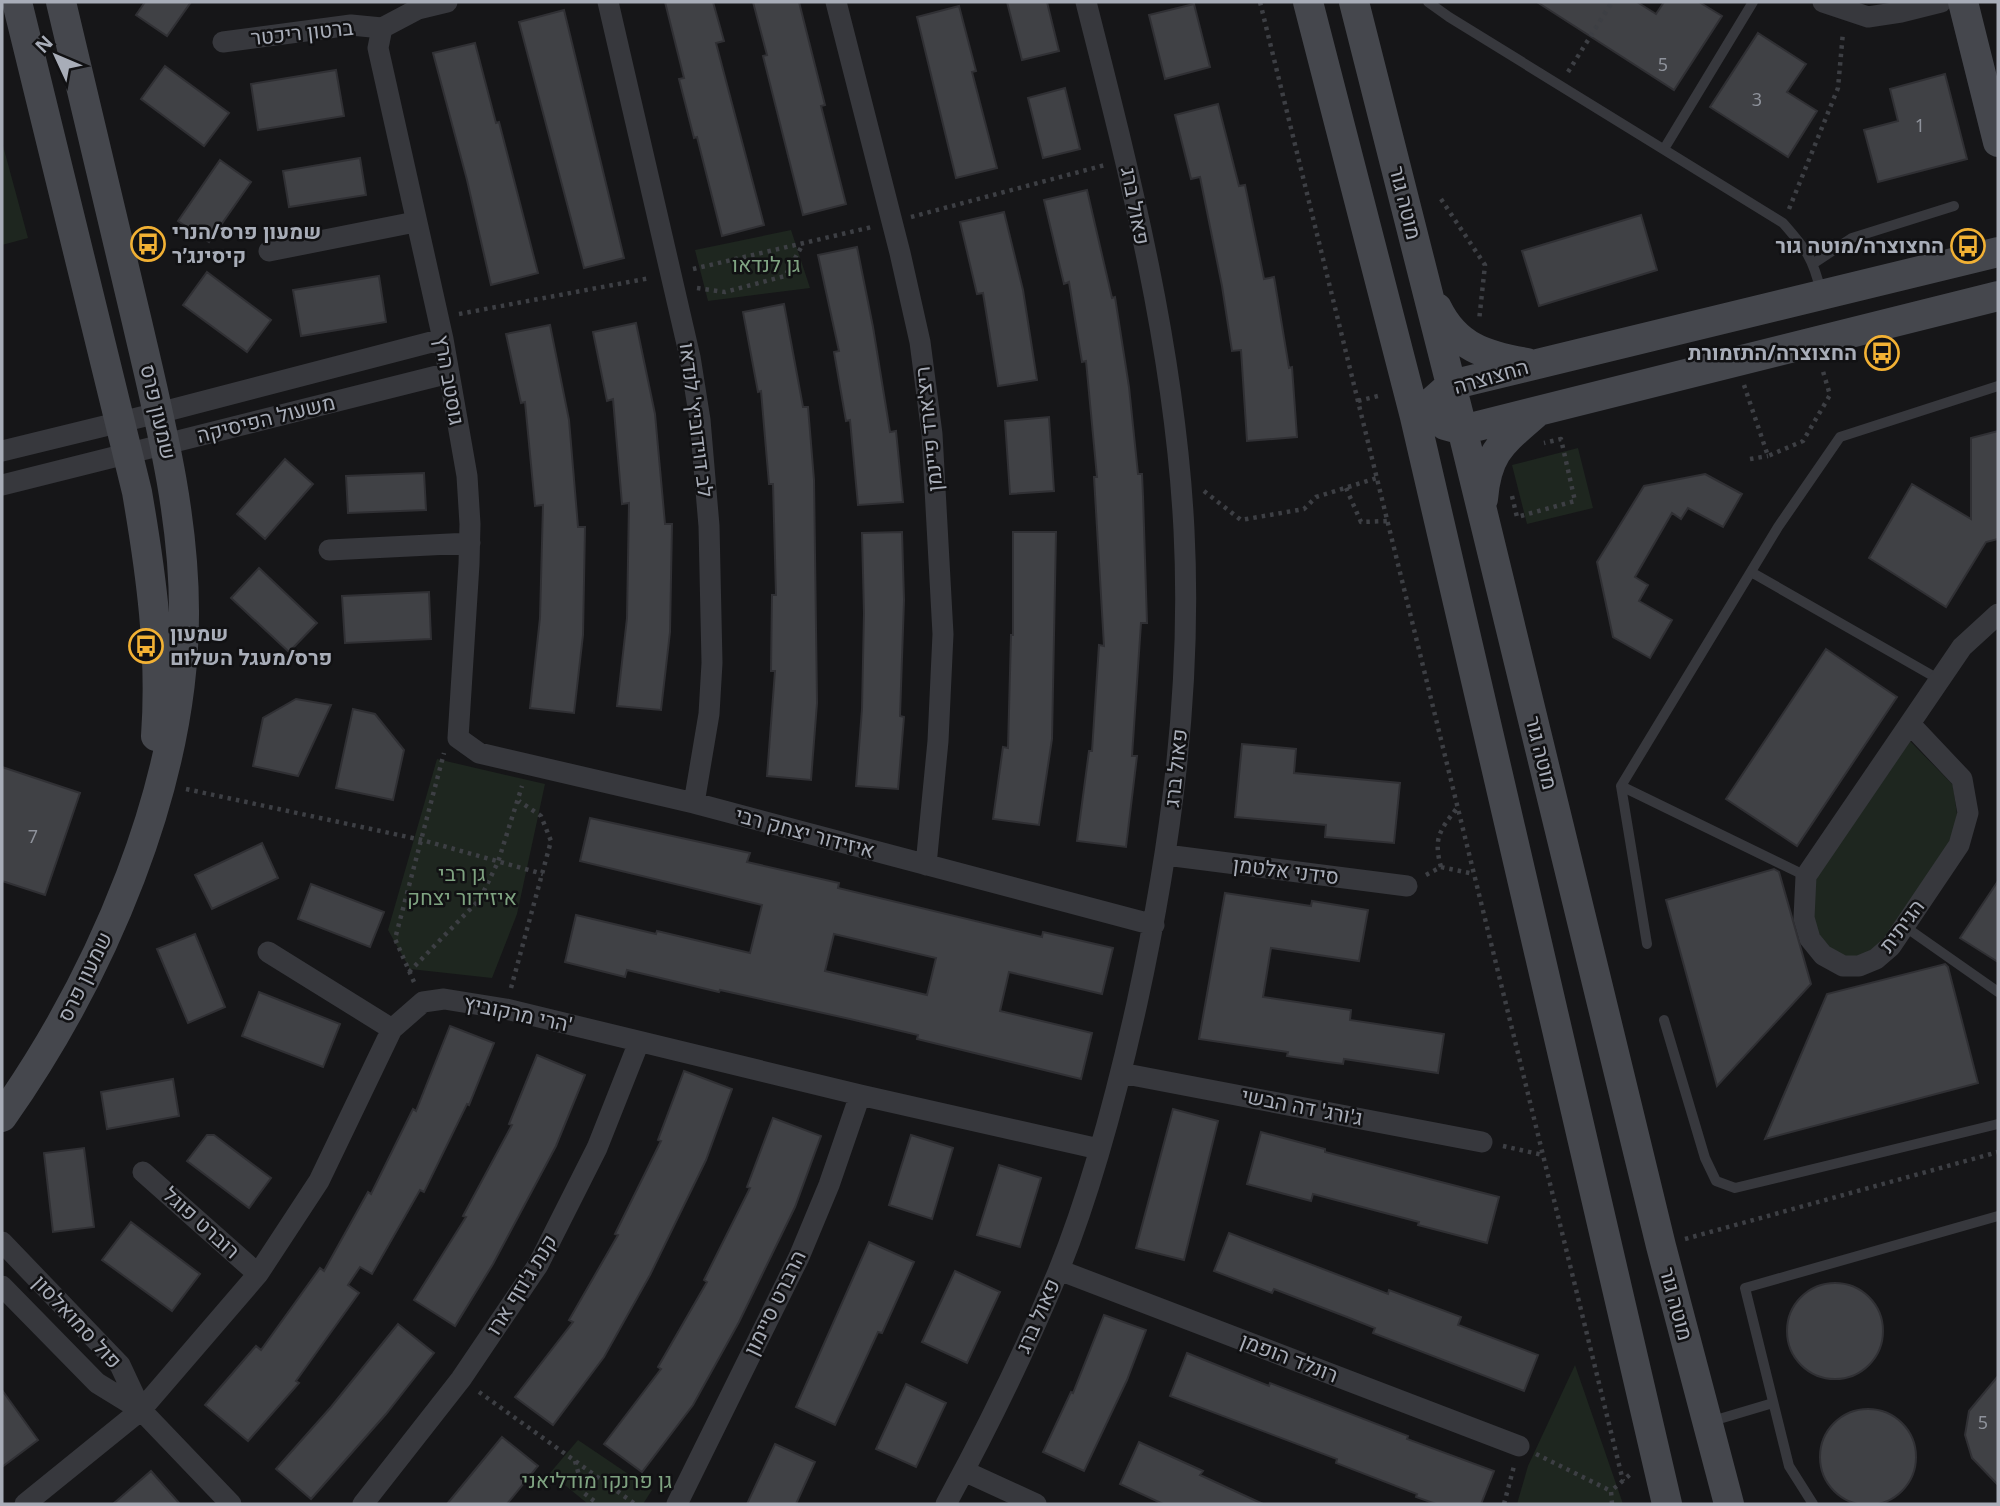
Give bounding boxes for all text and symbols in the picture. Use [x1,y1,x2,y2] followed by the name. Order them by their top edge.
[249,13,355,51] street label: ברטון ריכטר
[21,21,91,91] north arrow
[29,30,58,59] text: N
[1658,52,1668,76] house number: 5
[1752,87,1762,111] house number: 3
[1915,113,1925,137] house number: 1
[1383,163,1429,242] street label: מוטה גור
[1115,165,1157,247] street label: פאול ברג
[172,217,321,269] place label: שמעון פרס/הנרי קיסינג׳ר
[129,225,167,263] bus stop icon: שמעון פרס/הנרי קיסינג׳ר
[1949,227,1987,265] bus stop icon: החצוצרה/מוטה גור
[1776,231,1944,259] place label: החצוצרה/מוטה גור
[732,250,800,278] park label: גן לנדאו
[428,333,472,427] street label: גוסטב הרץ
[1863,334,1901,372] bus stop icon: החצוצרה/התזמורת
[1688,338,1857,366] place label: החצוצרה/התזמורת
[674,341,720,499] street label: לב דוידוביץ' לנדאו
[1450,352,1532,400] street label: החצוצרה
[134,362,183,462] street label: שמעון פרס
[908,365,949,493] street label: ריצ'ארד פיינמן
[194,387,338,449] street label: משעול הפיסיקה
[170,619,333,671] place label: שמעון פרס/מעגל השלום
[127,627,165,665] bus stop icon: שמעון פרס/מעגל השלום
[1519,713,1565,792] street label: מוטה גור
[1157,727,1193,808] street label: פאול ברג
[732,800,878,864] street label: איזידור יצחק רבי
[28,824,38,848] house number: 7
[1231,850,1341,890] street label: סידני אלטמן
[407,859,517,911] park label: גן רבי איזידור יצחק
[1872,893,1930,958] street label: הגיתית
[50,927,118,1026] street label: שמעון פרס
[461,988,575,1038] street label: הרי מרקוביץ'
[1239,1081,1365,1131] street label: ג'ורג' דה הבשי
[157,1180,246,1264] street label: רוברט פוגל
[479,1229,563,1340] street label: קנת ג'וזף ארו
[737,1245,812,1360] street label: הרברט סיימון
[1654,1264,1700,1344] street label: מוטה גור
[27,1268,128,1374] street label: פול סמואלסון
[1008,1274,1066,1357] street label: פאול ברג
[1237,1326,1342,1388] street label: רונלד הופמן
[1978,1410,1988,1434] house number: 5
[522,1466,672,1494] park label: גן פרנקו מודליאני

